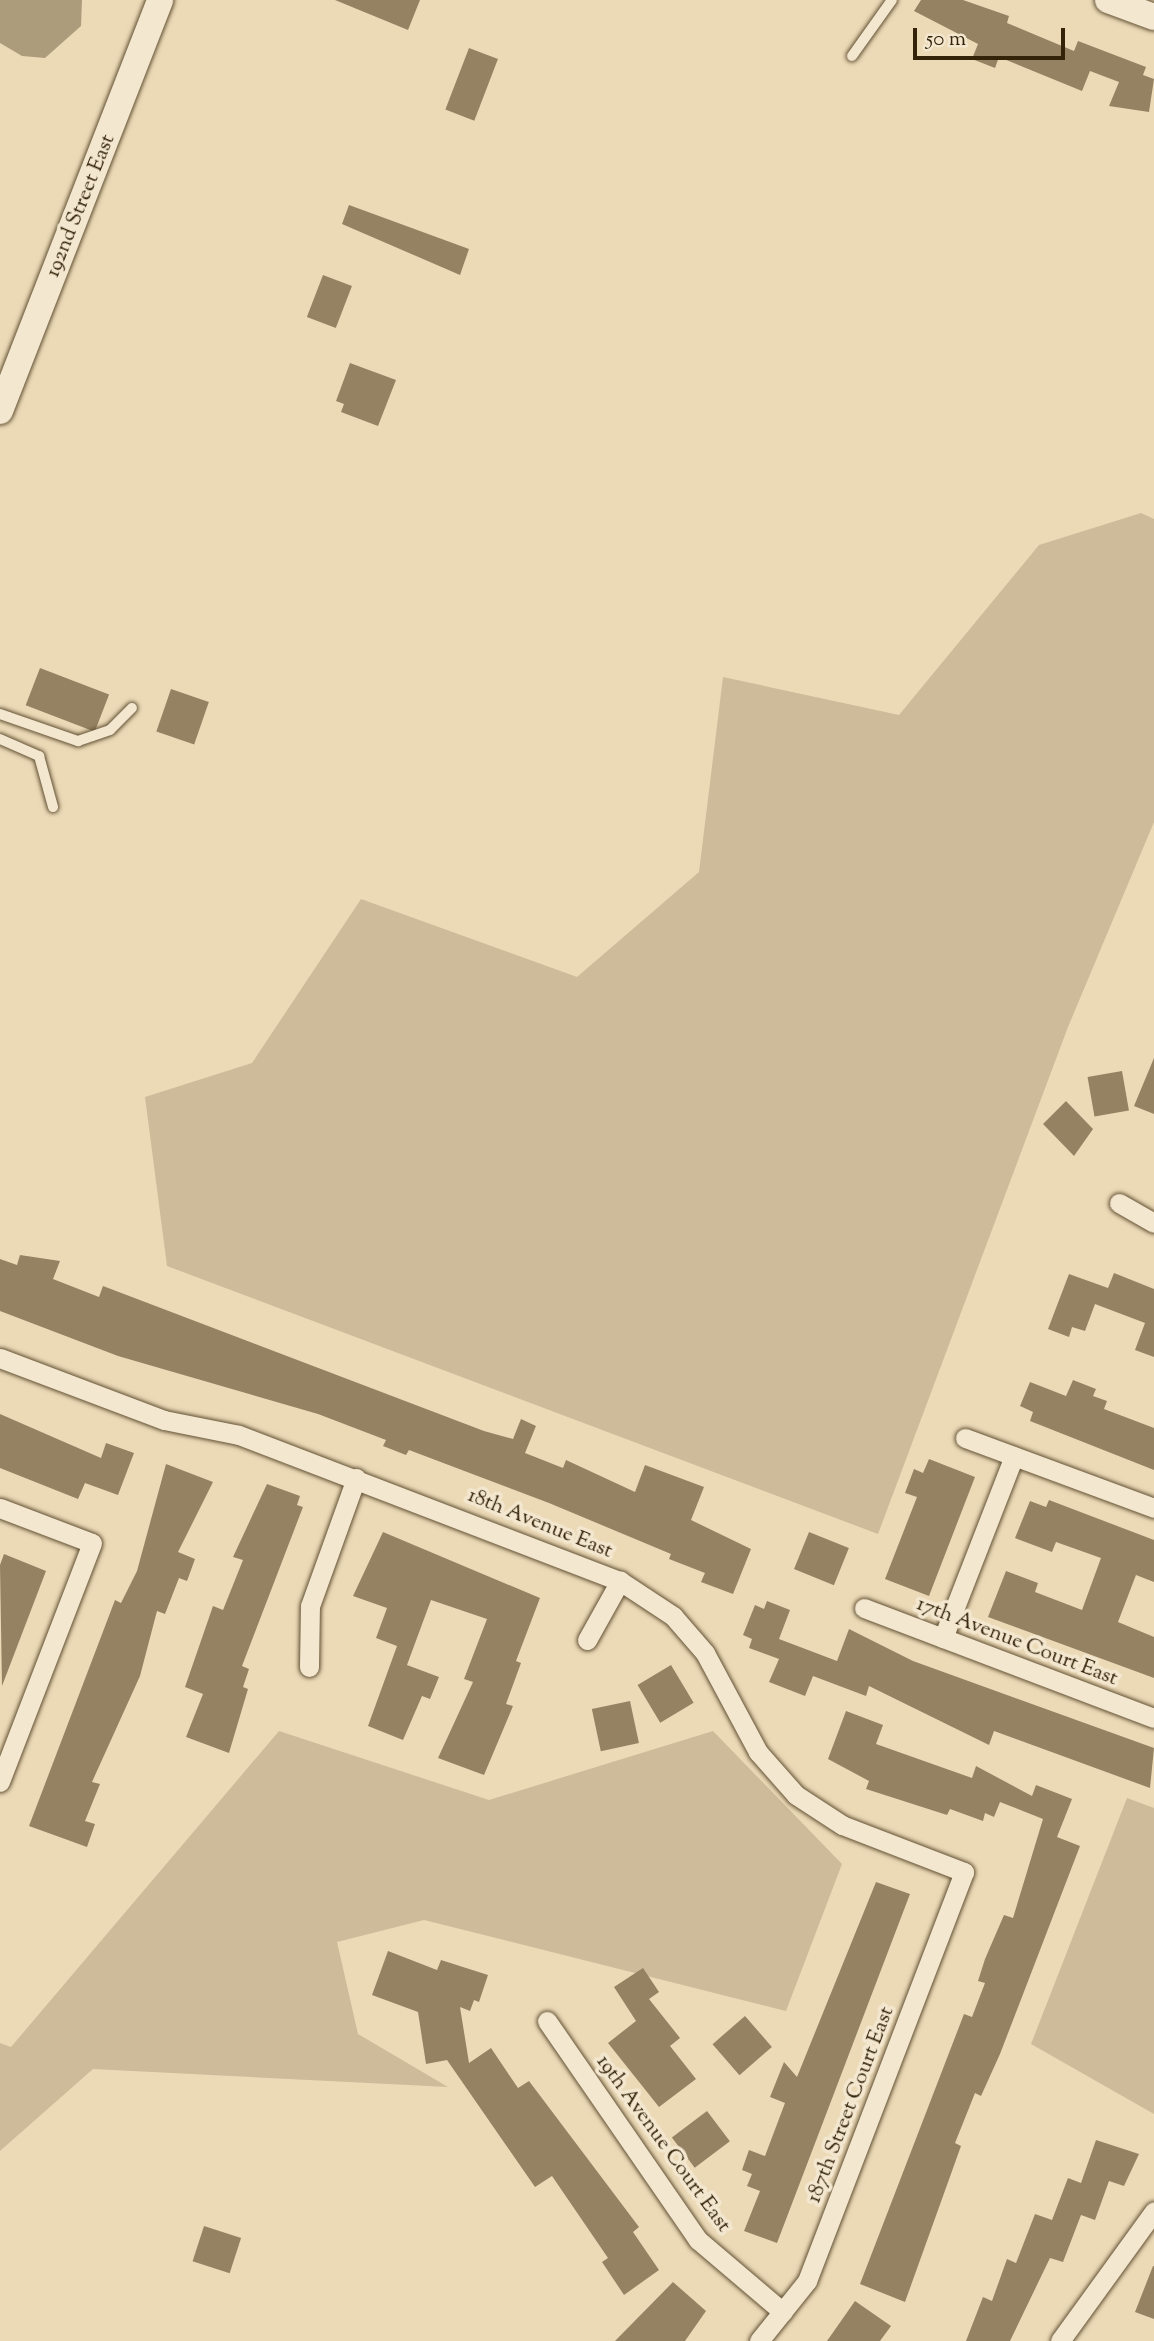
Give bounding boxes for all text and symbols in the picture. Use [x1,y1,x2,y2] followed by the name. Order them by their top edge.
[916,14,1068,58] scale bar
[926,25,966,55] text: 50 m
[41,131,121,281] street label: 192nd Street East
[464,1483,616,1565] street label: 18th Avenue East
[913,1592,1121,1692] street label: 17th Avenue Court East
[802,2003,900,2207] street label: 187th Street Court East
[590,2050,736,2238] street label: 19th Avenue Court East

